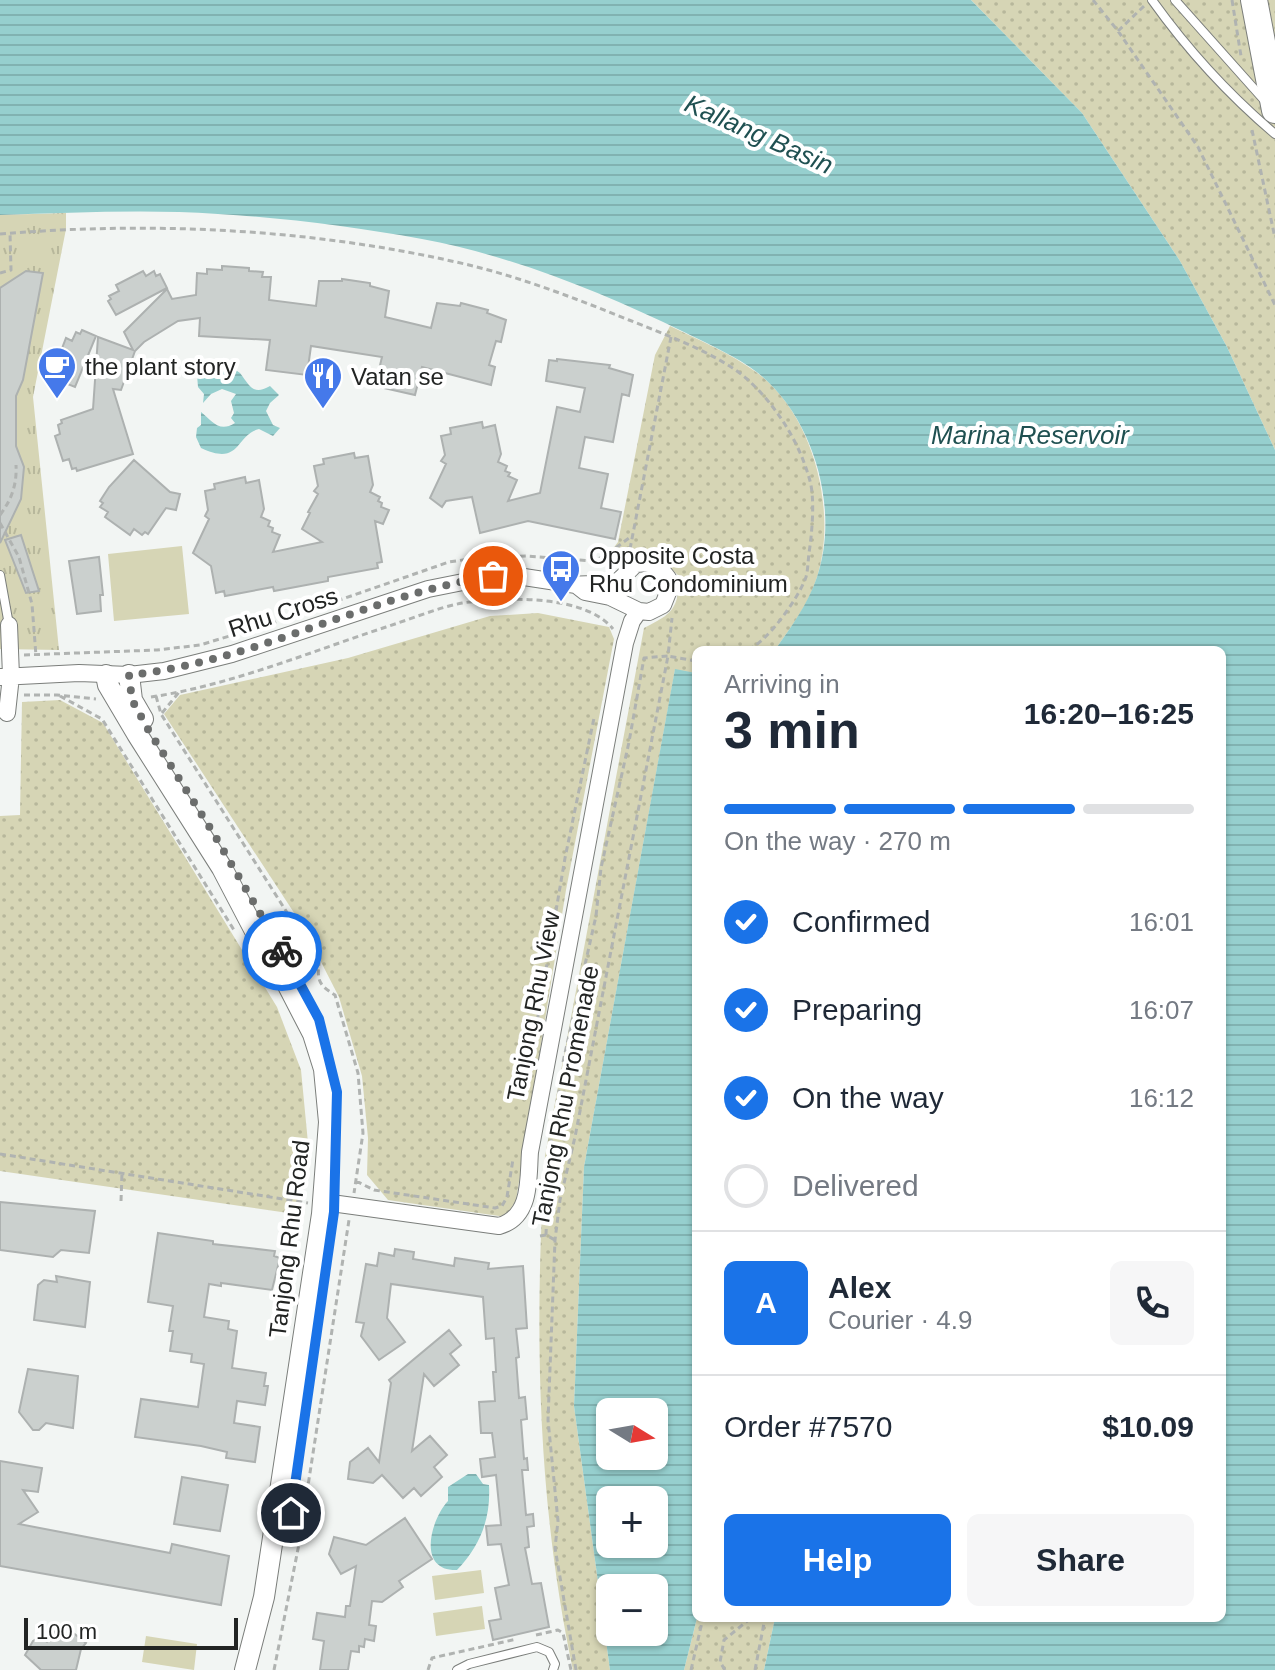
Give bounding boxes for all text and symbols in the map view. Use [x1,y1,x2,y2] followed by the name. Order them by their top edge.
[680,88,838,180] water label: Kallang Basin
[36,345,78,400] cafe icon: the plant story
[85,353,236,380] place label: the plant story
[302,355,344,410] restaurant icon: Vatan se
[351,363,444,390] place label: Vatan se
[931,420,1130,450] water label: Marina Reservoir
[459,542,527,610] pin
[589,542,788,597] place label: Opposite Costa Rhu Condominium
[540,548,582,603] bus stop icon: Opposite Costa Rhu Condominium
[471,554,515,598] icon: bag
[225,582,341,642] street label: Rhu Cross
[724,669,840,699] text: Arriving in
[1024,697,1194,730] text: 16:20–16:25
[724,701,860,759] text: 3 min
[724,826,951,856] text: On the way · 270 m
[724,900,768,944] icon: check
[792,905,930,938] text: Confirmed
[1129,907,1194,937] text: 16:01
[501,908,565,1103] street label: Tanjong Rhu View
[242,911,322,991] courier
[260,929,304,973] icon: bike
[526,963,604,1229] street label: Tanjong Rhu Promenade
[724,988,768,1032] icon: check
[792,993,922,1026] text: Preparing
[1129,995,1194,1025] text: 16:07
[724,1076,768,1120] icon: check
[792,1081,944,1114] text: On the way
[1129,1083,1194,1113] text: 16:12
[263,1139,315,1339] street label: Tanjong Rhu Road
[792,1169,919,1202] text: Delivered
[1110,1261,1194,1345] button: phone
[828,1271,891,1304] text: Alex
[755,1286,777,1319] text: A
[828,1305,973,1335] text: Courier · 4.9
[596,1398,668,1470] north arrow
[596,1398,668,1646] map controls
[724,1410,892,1443] text: Order #7570
[1102,1410,1194,1443] text: $10.09
[257,1479,325,1547] pin
[596,1486,668,1558] button: +
[269,1491,313,1535] icon: home
[724,1514,951,1606] button: Help
[967,1514,1194,1606] button: Share
[596,1574,668,1646] button: −
[24,1614,238,1650] scale bar
[36,1619,97,1644] text: 100 m

